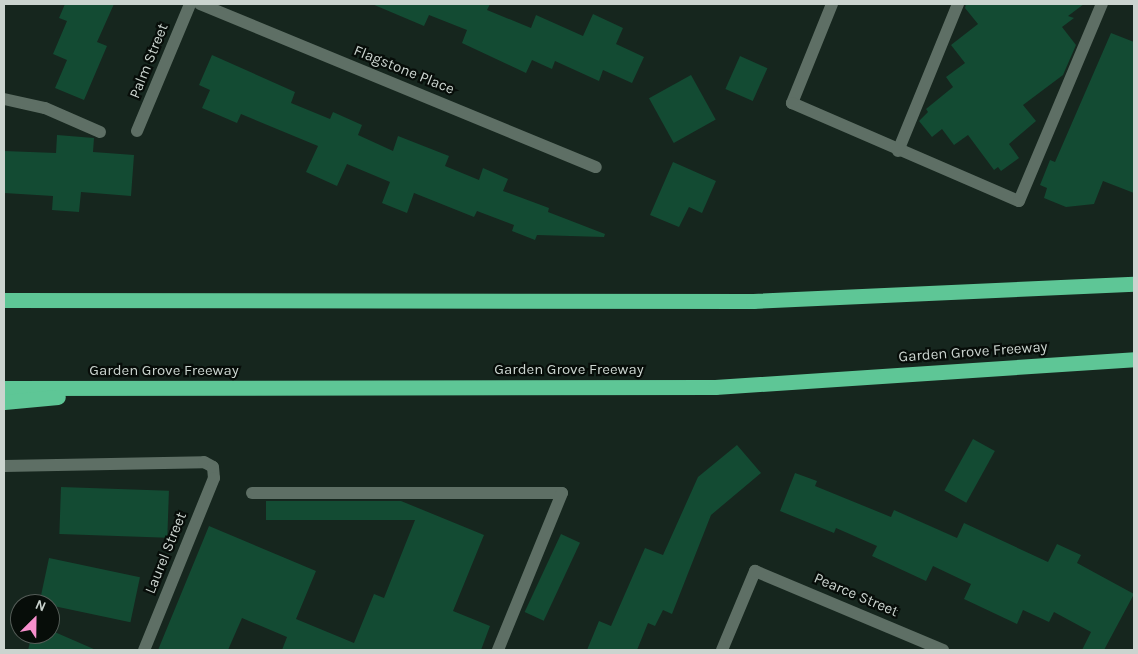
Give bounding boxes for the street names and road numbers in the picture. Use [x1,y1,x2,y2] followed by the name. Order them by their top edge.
[126,21,172,101] street label: Palm Street
[351,42,457,98] street label: Flagstone Place
[898,338,1048,366] street label: Garden Grove Freeway
[494,361,644,379] street label: Garden Grove Freeway
[89,362,239,380] street label: Garden Grove Freeway
[141,510,191,596] street label: Laurel Street
[811,569,901,621] street label: Pearce Street

